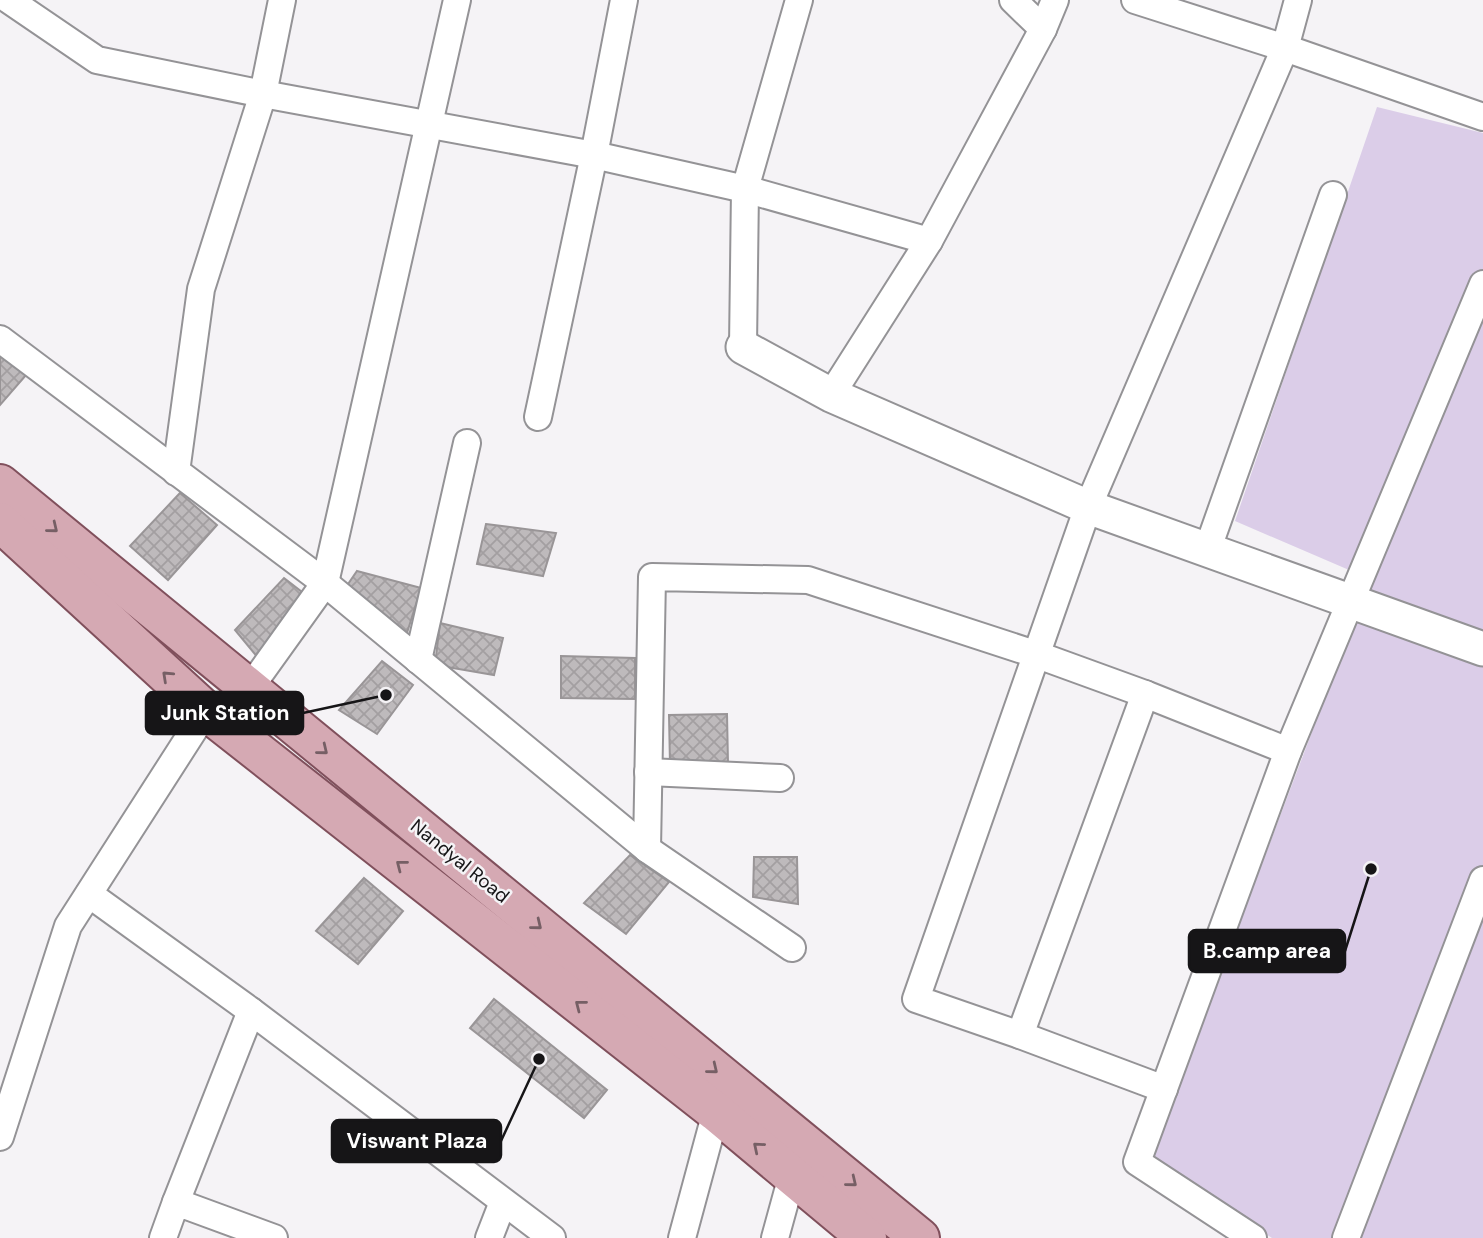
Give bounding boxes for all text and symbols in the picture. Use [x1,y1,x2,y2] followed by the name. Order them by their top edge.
[44,520,57,532] one-way arrow
[162,671,175,684] one-way arrow
[146,692,303,734] callout: Junk Station
[161,699,289,727] text: Junk Station
[315,742,328,754] one-way arrow
[405,813,515,909] street label: Nandyal Road
[397,860,409,873] one-way arrow
[529,917,542,929] one-way arrow
[1189,930,1345,972] callout: B.camp area
[1203,937,1331,965] text: B.camp area
[576,1001,588,1014] one-way arrow
[705,1061,718,1073] one-way arrow
[332,1120,501,1162] callout: Viswant Plaza
[347,1127,487,1155] text: Viswant Plaza
[753,1143,766,1155] one-way arrow
[844,1174,856,1187] one-way arrow

